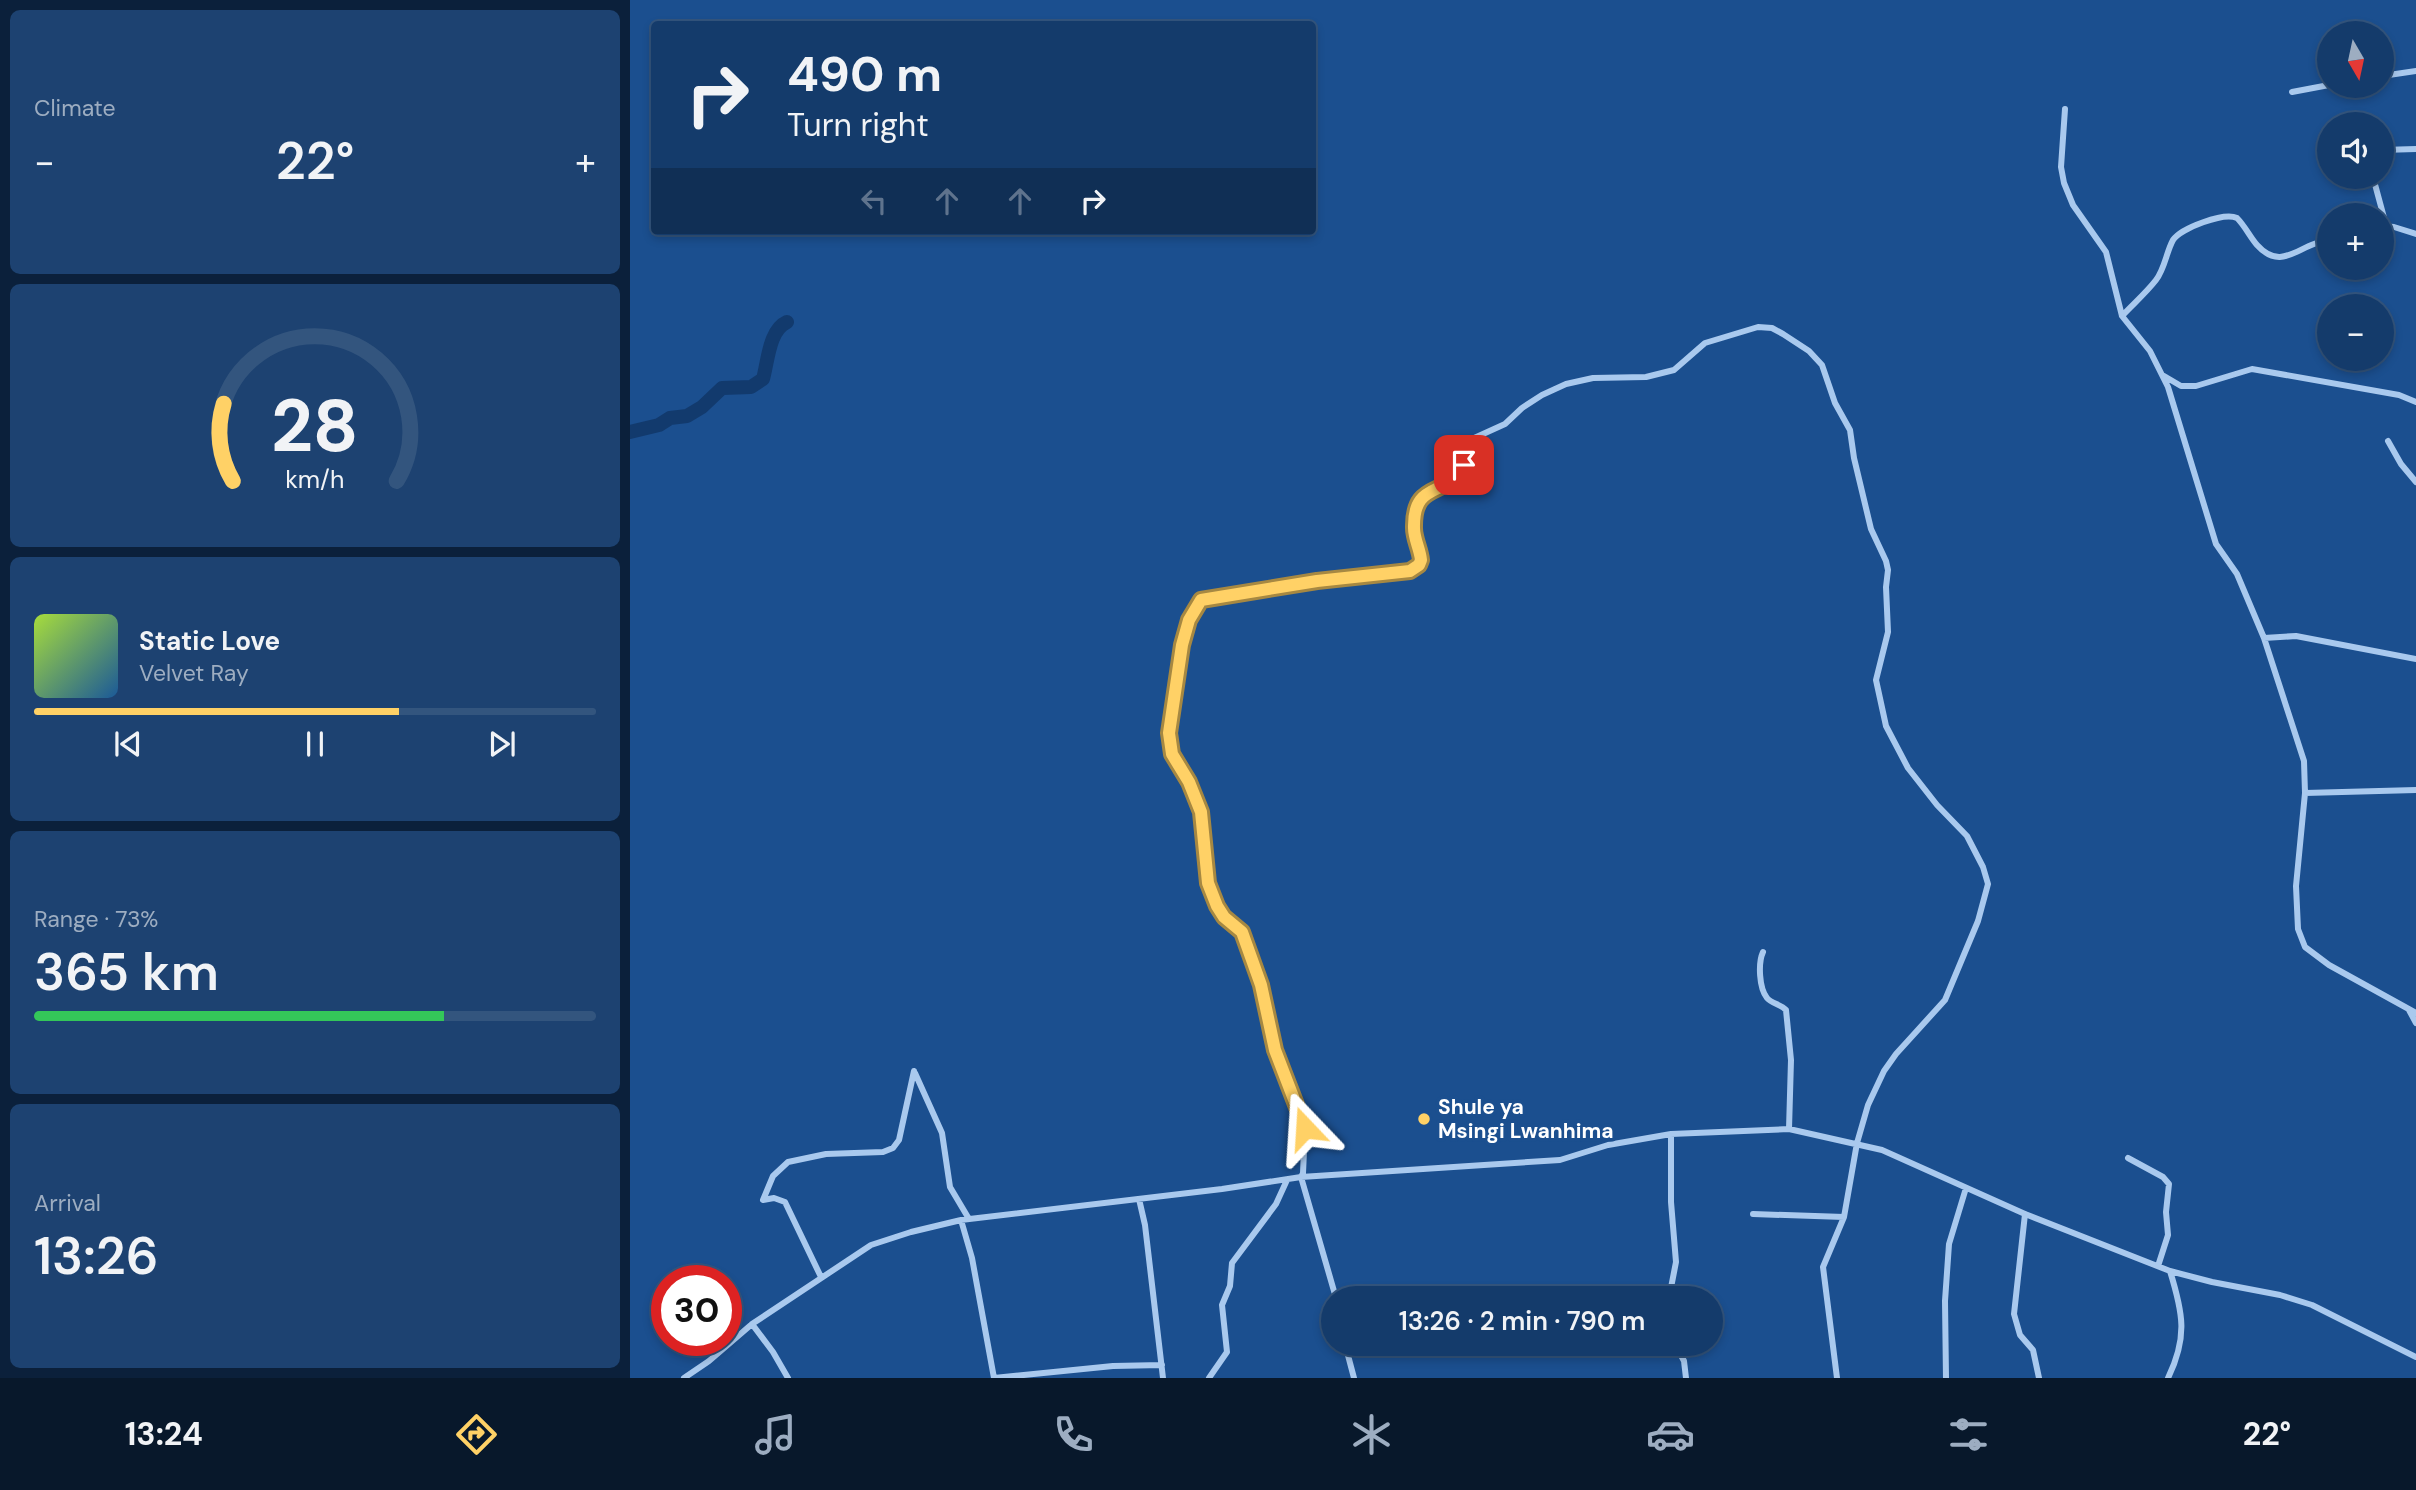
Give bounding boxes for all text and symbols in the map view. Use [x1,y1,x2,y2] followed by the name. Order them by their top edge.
[2317,21,2394,98] north arrow
[2317,21,2394,371] map controls
[787,42,942,106] text: 490 m
[672,49,763,140] icon: right
[34,93,116,123] text: Climate
[787,104,929,146] text: Turn right
[2317,112,2394,189] button: sound
[276,127,354,195] text: 22°
[34,137,55,187] text: −
[575,137,596,187] text: +
[855,182,893,220] icon: left
[928,182,966,220] icon: ahead
[1001,182,1039,220] icon: ahead
[1074,182,1112,220] icon: right
[2317,203,2394,280] button: +
[2317,294,2394,371] button: −
[271,380,359,475] text: 28
[1434,435,1494,495] pin
[1445,446,1483,484] icon: arrive
[285,463,345,496] text: km/h
[139,624,280,658] text: Static Love
[139,658,249,688] text: Velvet Ray
[109,725,147,763] icon: previous
[296,725,334,763] icon: pause
[483,725,521,763] icon: next
[34,904,158,934] text: Range · 73%
[34,938,219,1006] text: 365 km
[1268,1091,1342,1165] position arrow
[1438,1093,1614,1145] place label: Shule ya Msingi Lwanhima
[1416,1111,1432,1127] marker: Shule ya Msingi Lwanhima
[34,1188,101,1218] text: Arrival
[34,1222,159,1290] text: 13:26
[651,1265,742,1356] speed limit sign: 30
[1399,1304,1645,1338] text: 13:26 · 2 min · 790 m
[452,1410,501,1459] icon: directions
[751,1410,800,1459] icon: music
[1049,1410,1098,1459] icon: phone
[1347,1410,1396,1459] icon: climate
[1646,1410,1695,1459] icon: car
[1944,1410,1993,1459] icon: filters
[125,1413,203,1455] text: 13:24
[2243,1413,2291,1455] text: 22°

